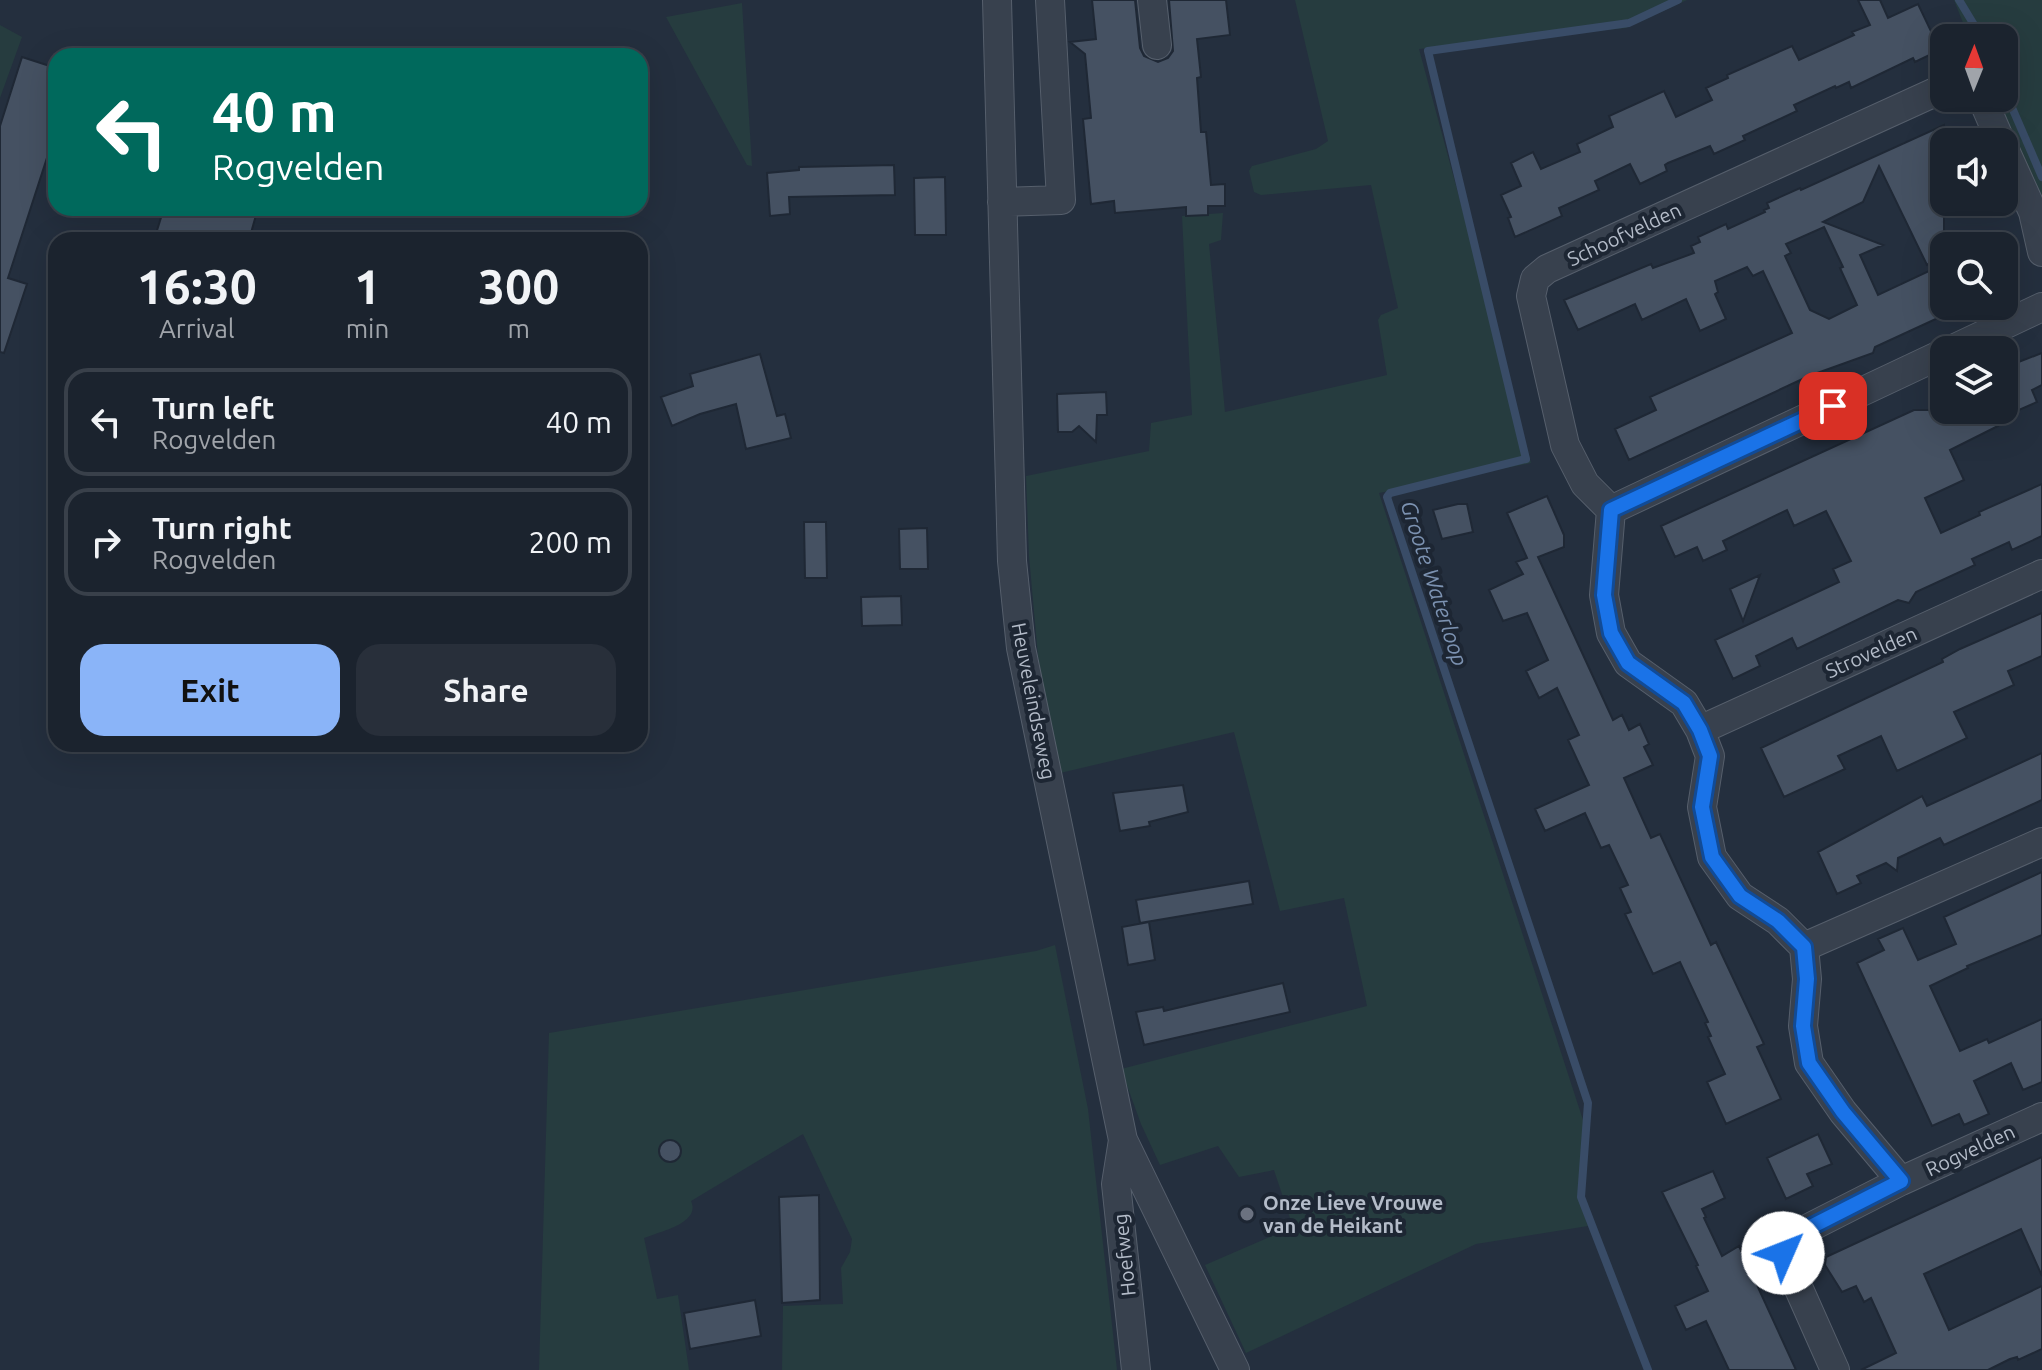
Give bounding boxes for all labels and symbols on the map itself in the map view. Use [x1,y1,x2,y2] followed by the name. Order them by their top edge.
[1930,24,2018,112] north arrow
[1564,198,1684,270] street label: Schoofvelden
[1799,372,1867,440] pin
[1397,497,1473,669] water label: Groote Waterloop
[1008,621,1060,781] street label: Heuveleindseweg
[1822,622,1920,682] street label: Strovelden
[1922,1119,2018,1181] street label: Rogvelden
[1263,1191,1443,1237] place label: Onze Lieve Vrouwe van de Heikant
[1238,1205,1256,1223] marker: Onze Lieve Vrouwe van de Heikant
[1741,1211,1825,1295] position arrow
[1108,1213,1140,1297] street label: Hoefweg

